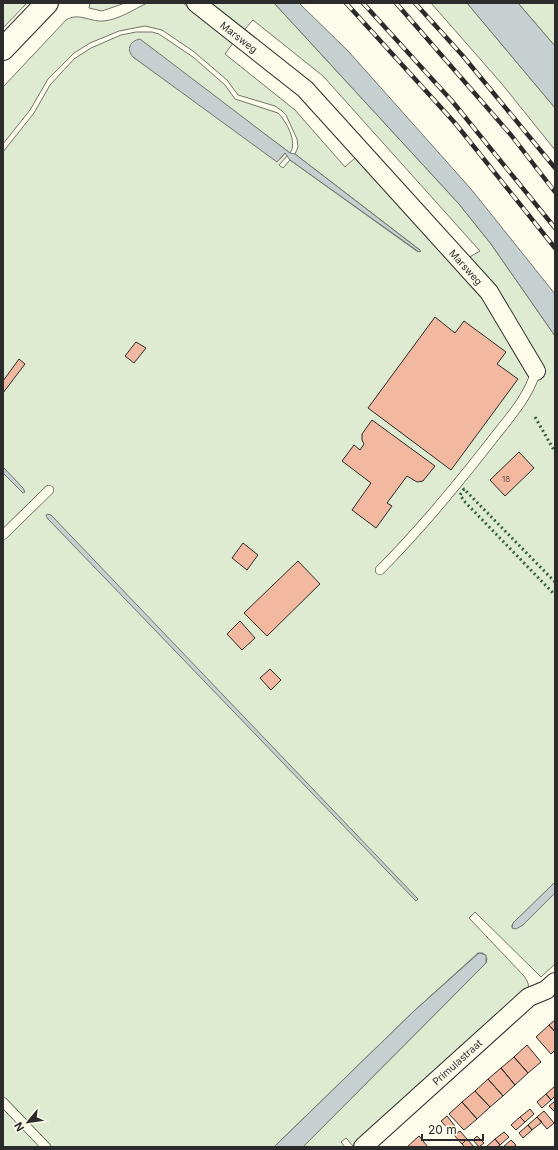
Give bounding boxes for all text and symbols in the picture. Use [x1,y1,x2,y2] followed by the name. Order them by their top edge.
[218,19,260,55] street label: Marsweg
[447,247,485,287] street label: Marsweg
[502,474,510,484] house number: 18
[430,1036,485,1087] street label: Primulastraat
[8,1102,48,1142] north arrow
[422,1116,483,1142] scale bar
[11,1120,27,1134] text: N
[428,1122,457,1137] text: 20 m

